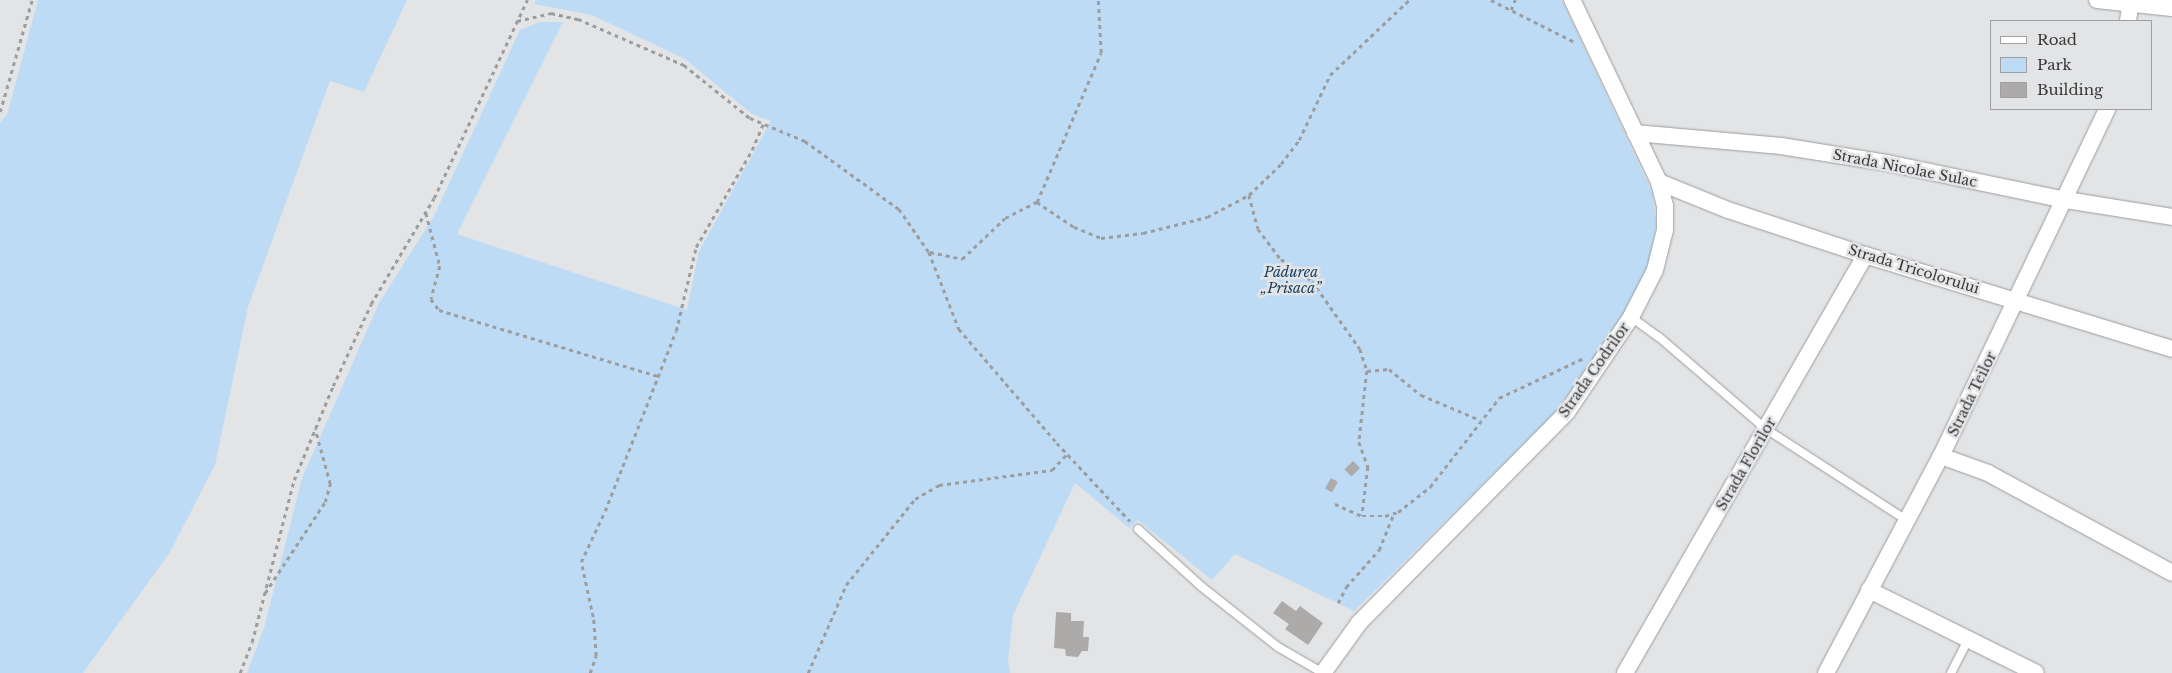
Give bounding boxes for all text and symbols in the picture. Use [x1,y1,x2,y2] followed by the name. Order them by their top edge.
[1990,20,2152,110] legend
[2037,30,2077,49] text: Road
[2037,55,2072,74] text: Park
[2037,80,2103,99] text: Building
[1832,146,1978,190] street label: Strada Nicolae Sulac
[1846,241,1982,297] street label: Strada Tricolorului
[1261,264,1321,296] park label: Pădurea „Prisaca”
[1555,319,1633,421] street label: Strada Codrilor
[1944,349,2000,439] street label: Strada Teilor
[1713,414,1779,514] street label: Strada Florilor

